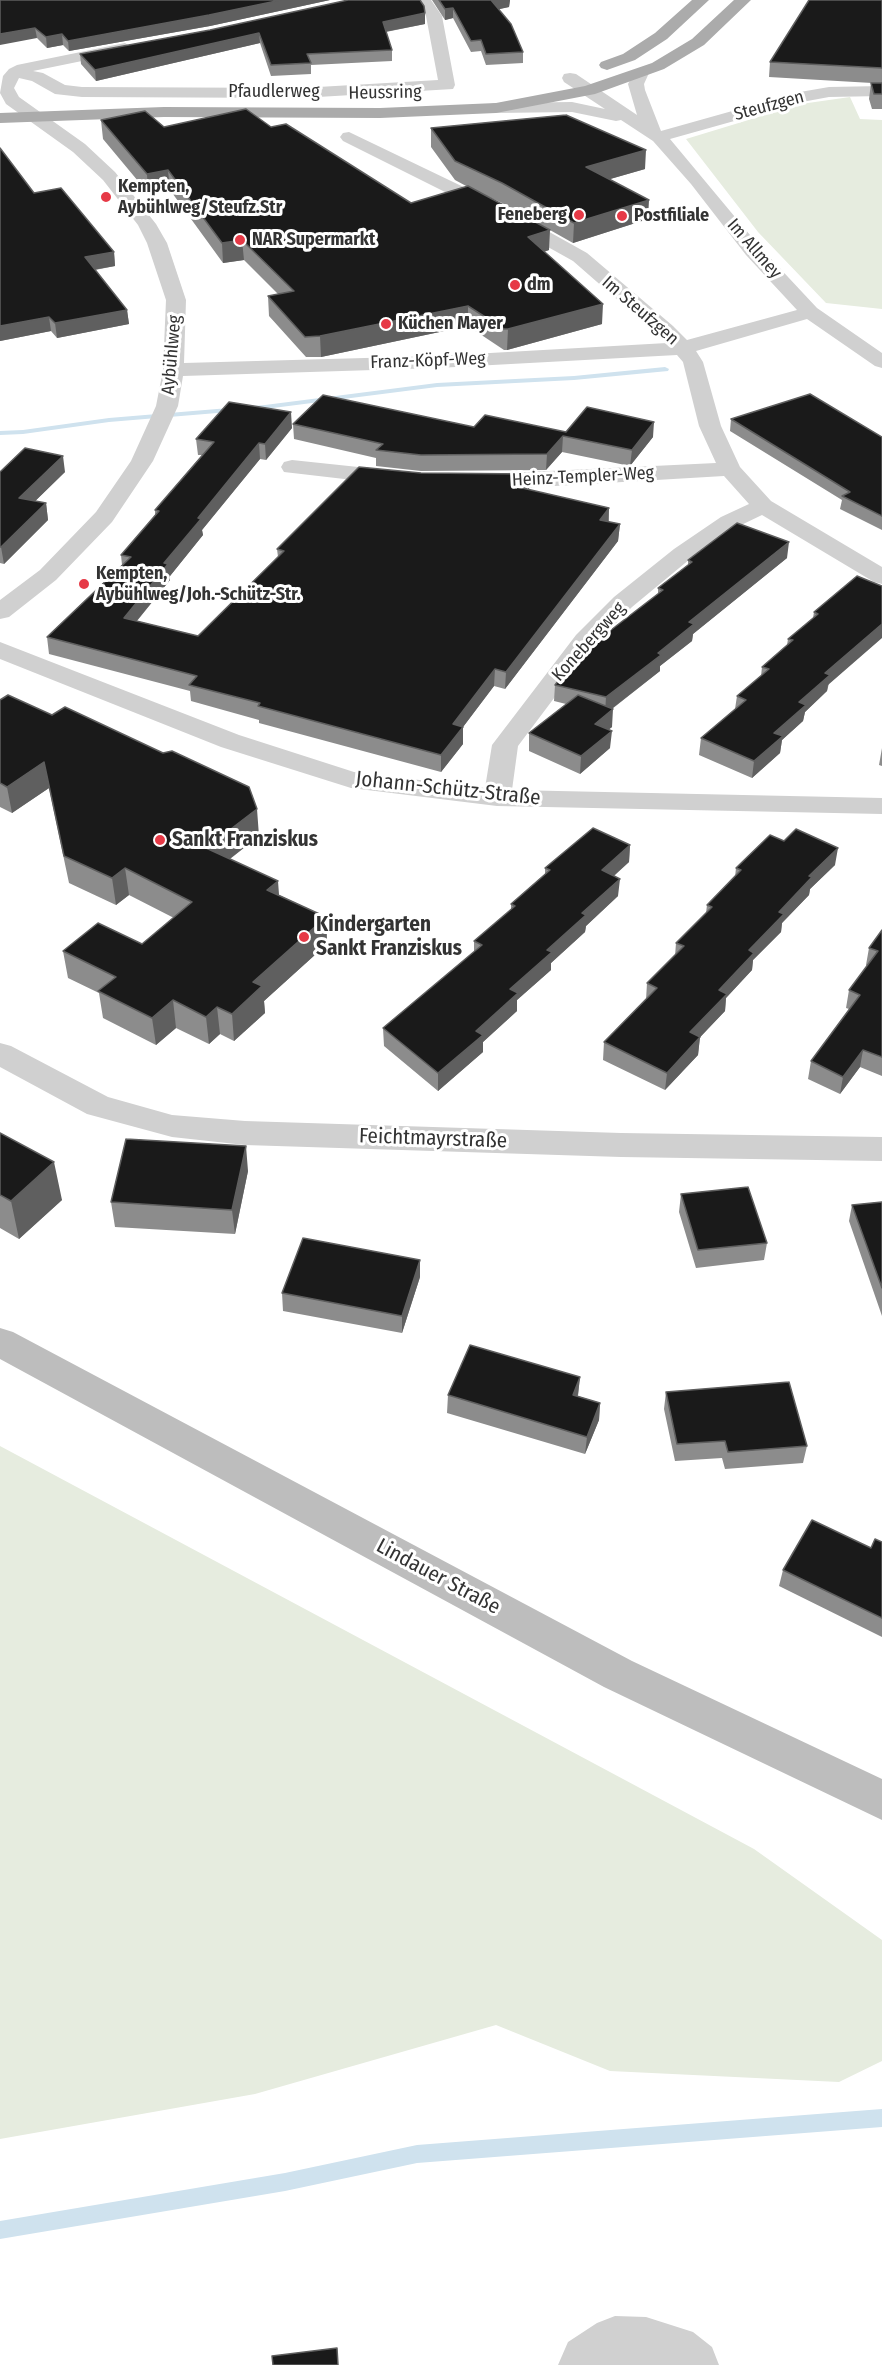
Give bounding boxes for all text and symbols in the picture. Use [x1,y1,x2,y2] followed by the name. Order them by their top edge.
[228,81,320,103] street label: Pfaudlerweg
[348,82,422,104] street label: Heussring
[732,86,806,126] street label: Steufzgen
[118,176,282,219] place label: Kempten, Aybühlweg/Steufz.Str
[99,190,113,204] marker: Kempten, Aybühlweg/Steufz.Str
[498,204,567,226] place label: Feneberg
[634,205,709,227] place label: Postfiliale
[572,208,586,222] marker: Feneberg
[615,209,629,223] marker: Postfiliale
[722,215,786,283] street label: Im Allmey
[252,229,375,251] place label: NAR Supermarkt
[233,233,247,247] marker: NAR Supermarkt
[597,272,683,350] street label: Im Steufzgen
[527,274,551,296] place label: dm
[508,278,522,292] marker: dm
[398,313,503,335] place label: Küchen Mayer
[158,314,186,396] street label: Aybühlweg
[379,317,393,331] marker: Küchen Mayer
[370,348,486,374] street label: Franz-Köpf-Weg
[511,462,655,492] street label: Heinz-Templer-Weg
[96,563,301,606] place label: Kempten, Aybühlweg/Joh.-Schütz-Str.
[77,577,91,591] marker: Kempten, Aybühlweg/Joh.-Schütz-Str.
[548,598,630,686] street label: Konebergweg
[354,767,542,811] street label: Johann-Schütz-Straße
[172,827,318,853] place label: Sankt Franziskus
[153,833,167,847] marker: Sankt Franziskus
[316,912,462,962] place label: Kindergarten Sankt Franziskus
[297,930,311,944] marker: Kindergarten Sankt Franziskus
[359,1124,507,1154] street label: Feichtmayrstraße
[372,1534,504,1620] street label: Lindauer Straße

